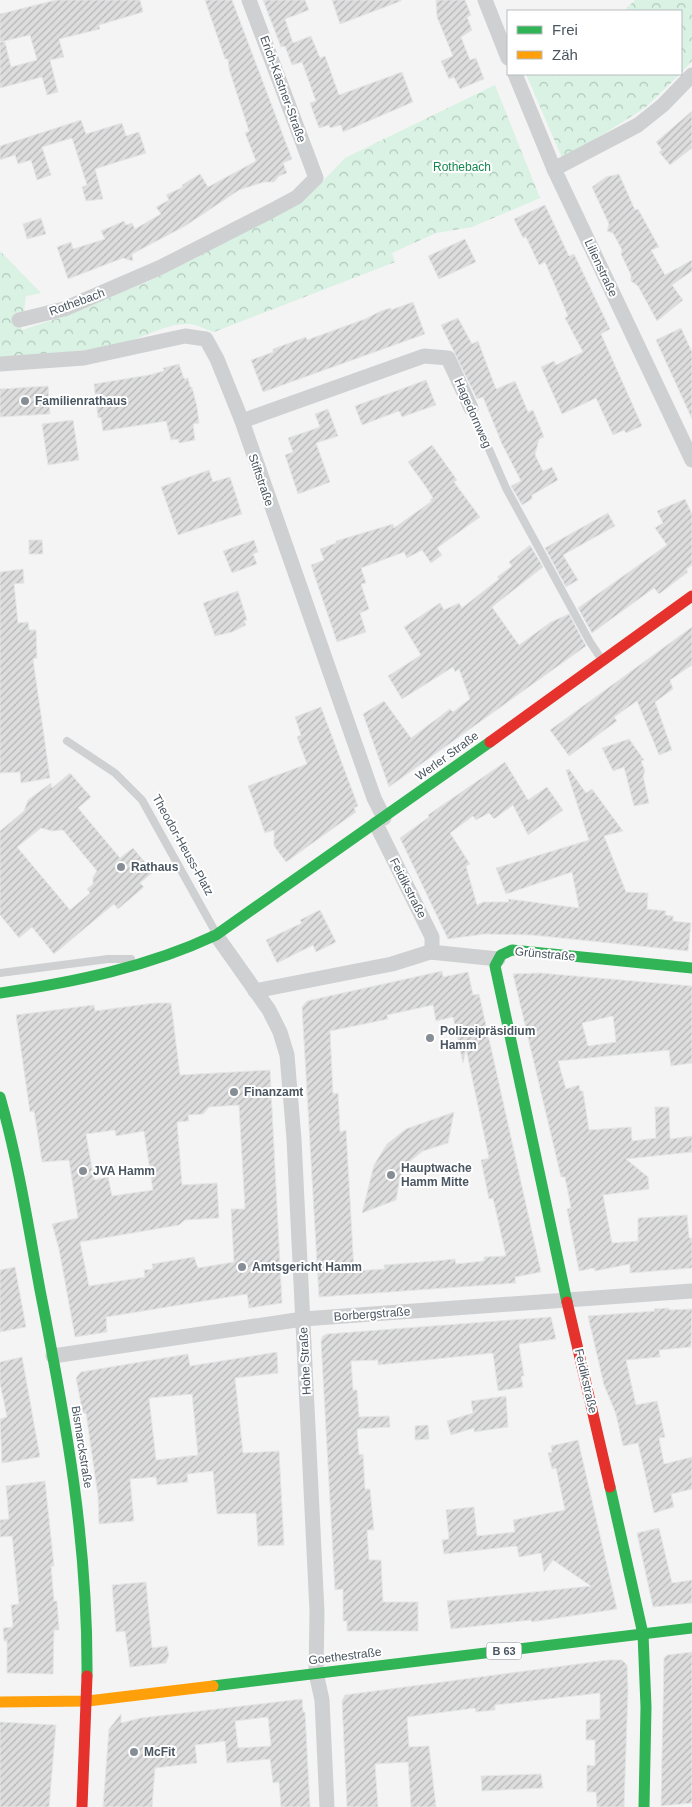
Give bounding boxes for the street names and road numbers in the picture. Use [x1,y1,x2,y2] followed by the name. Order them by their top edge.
[257,34,309,145] street label: Erich-Kästner-Straße
[582,237,621,299] street label: Lilienstraße
[47,285,107,319] street label: Rothebach
[451,376,495,450] street label: Hagedornweg
[245,452,277,508] street label: Stiftstraße
[413,728,481,784] street label: Werler Straße
[149,792,217,898] street label: Theodor-Heuss-Platz
[387,855,429,921] street label: Feidikstraße
[514,944,576,964] street label: Grünstraße
[333,1304,411,1324] street label: Borbergstraße
[296,1326,314,1395] street label: Hohe Straße
[572,1347,600,1415] street label: Feidikstraße
[69,1405,95,1490] street label: Bismarckstraße
[486,1642,522,1660] road number: B 63
[308,1645,383,1667] street label: Goethestraße

